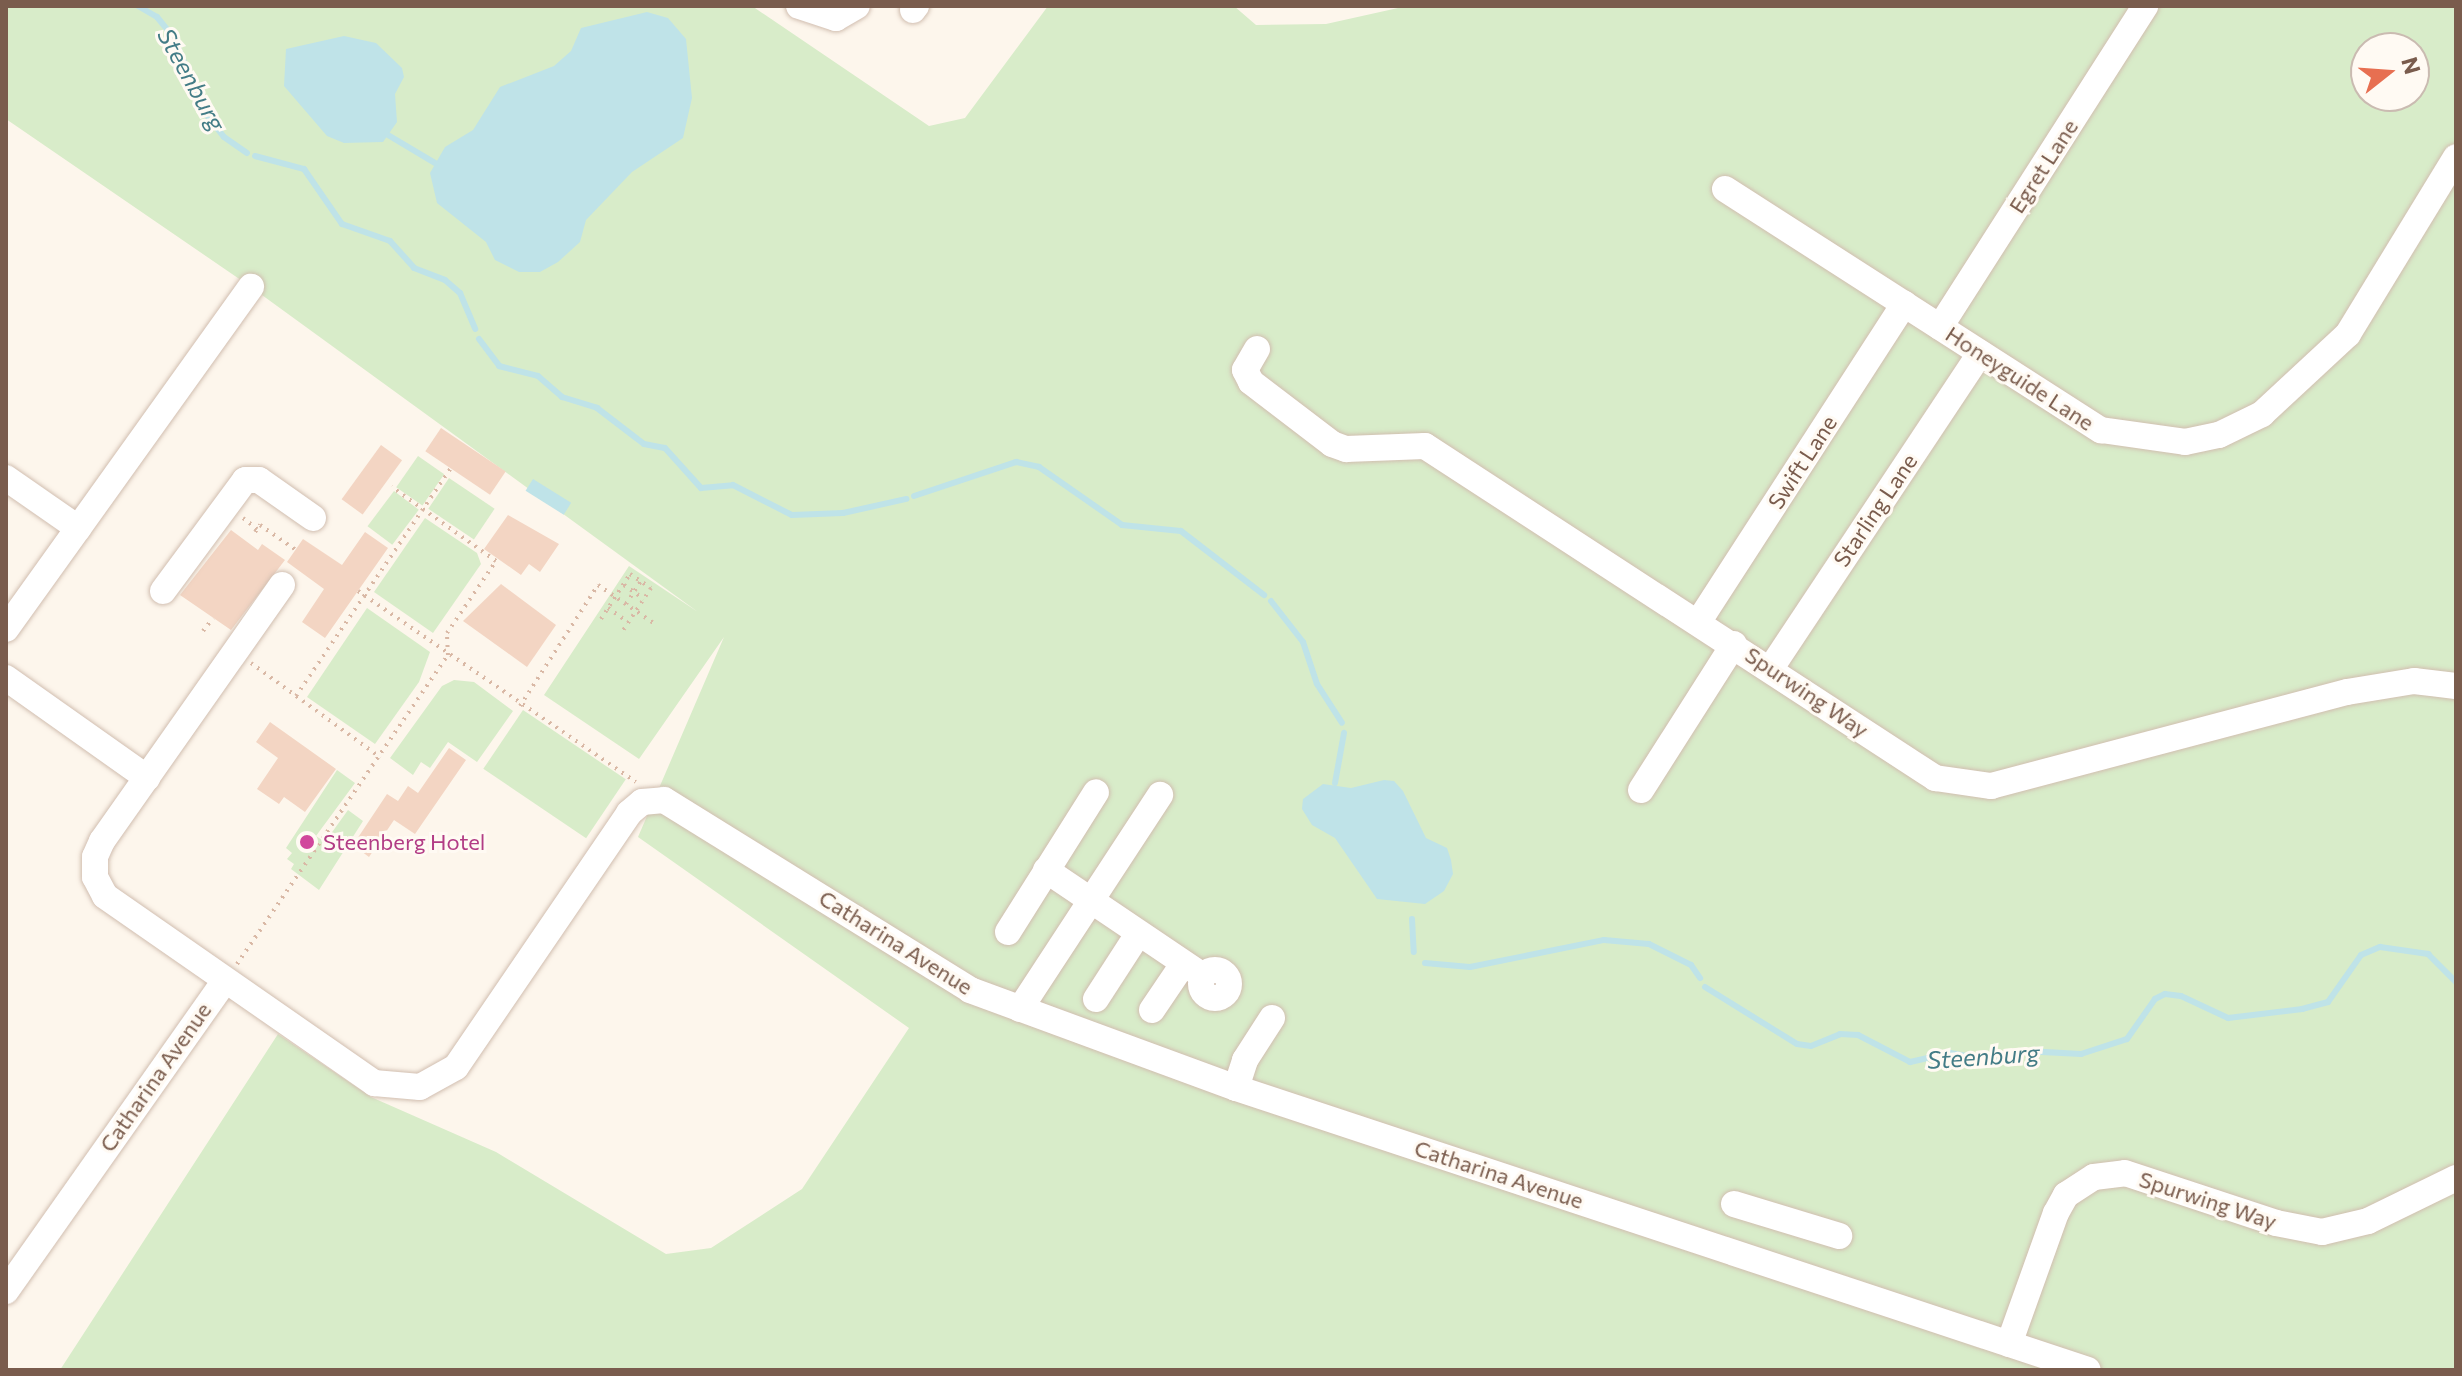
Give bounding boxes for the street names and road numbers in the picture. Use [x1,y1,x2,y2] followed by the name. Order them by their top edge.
[2003,114,2083,218] street label: Egret Lane
[1941,320,2099,436] street label: Honeyguide Lane
[1762,410,1842,514] street label: Swift Lane
[1828,449,1922,571] street label: Starling Lane
[1740,641,1874,743] street label: Spurwing Way
[814,884,978,1000] street label: Catharina Avenue
[94,997,216,1157] street label: Catharina Avenue
[1411,1134,1587,1214] street label: Catharina Avenue
[2136,1165,2280,1235] street label: Spurwing Way

